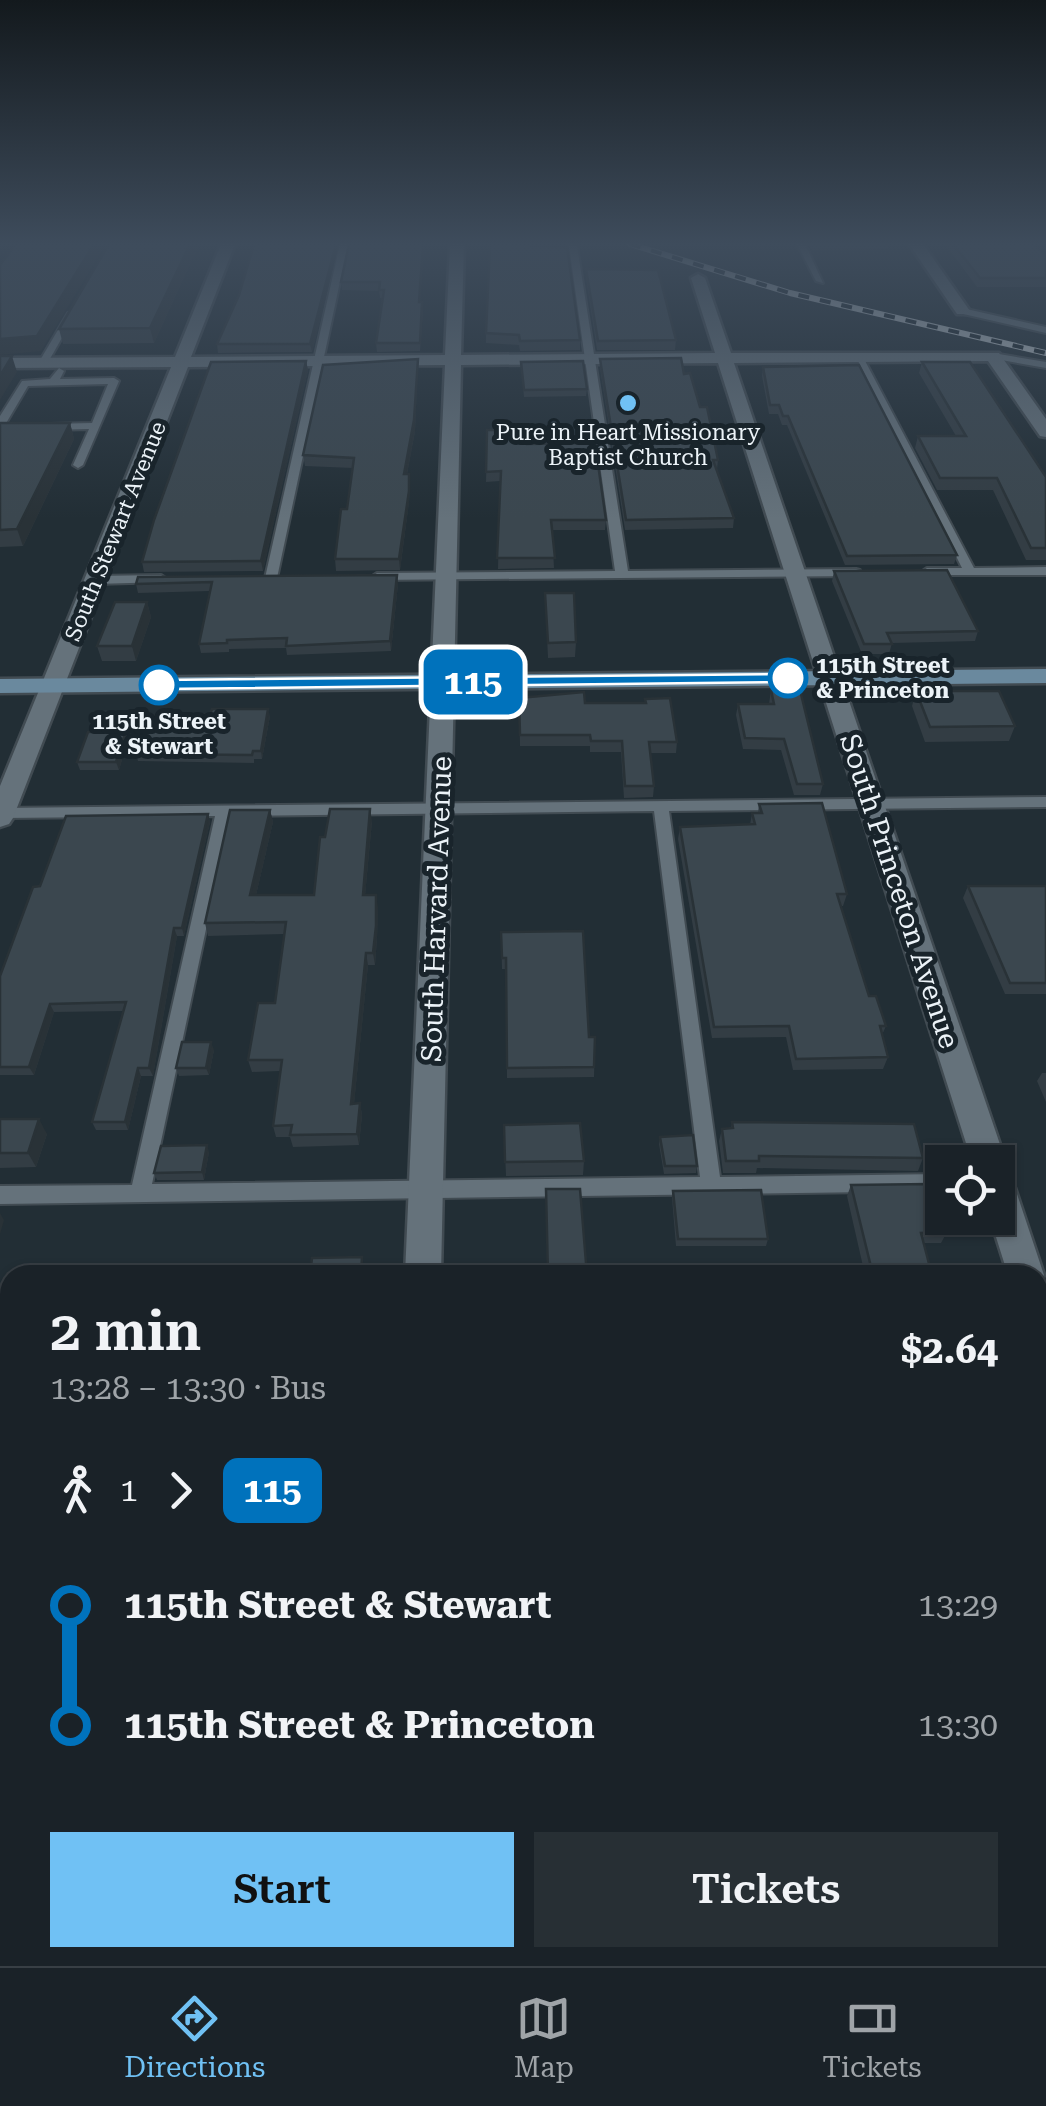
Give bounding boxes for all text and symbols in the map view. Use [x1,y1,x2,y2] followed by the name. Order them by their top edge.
[617,392,639,414] marker: Pure in Heart Missionary Baptist Church
[60,418,171,645] street label: South Stewart Avenue
[496,420,760,470] place label: Pure in Heart Missionary Baptist Church
[416,650,530,714] line badge: 115
[816,653,950,703] place label: 115th Street & Princeton
[769,659,807,697] marker: 115th Street & Princeton
[444,662,502,703] text: 115
[140,666,178,704] marker: 115th Street & Stewart
[92,709,226,759] place label: 115th Street & Stewart
[833,730,966,1053] street label: South Princeton Avenue
[415,756,458,1062] street label: South Harvard Avenue
[925,1145,1015,1235] map controls
[925,1145,1015,1235] button: locate
[50,1299,201,1363] text: 2 min
[901,1328,998,1372] text: $2.64
[50,1369,326,1407] text: 13:28 – 13:30 · Bus
[50,1463,105,1518] icon: walk
[153,1463,208,1518] icon: forward
[243,1470,302,1511] text: 115
[120,1471,138,1509] text: 1
[124,1583,552,1627] text: 115th Street & Stewart
[918,1586,998,1624] text: 13:29
[124,1703,595,1747] text: 115th Street & Princeton
[918,1706,998,1744] text: 13:30
[50,1832,514,1947] button: Start
[534,1832,998,1947] button: Tickets
[124,1991,265,2084] tab: Directions
[514,1991,574,2084] tab: Map
[822,1991,922,2084] tab: Tickets

